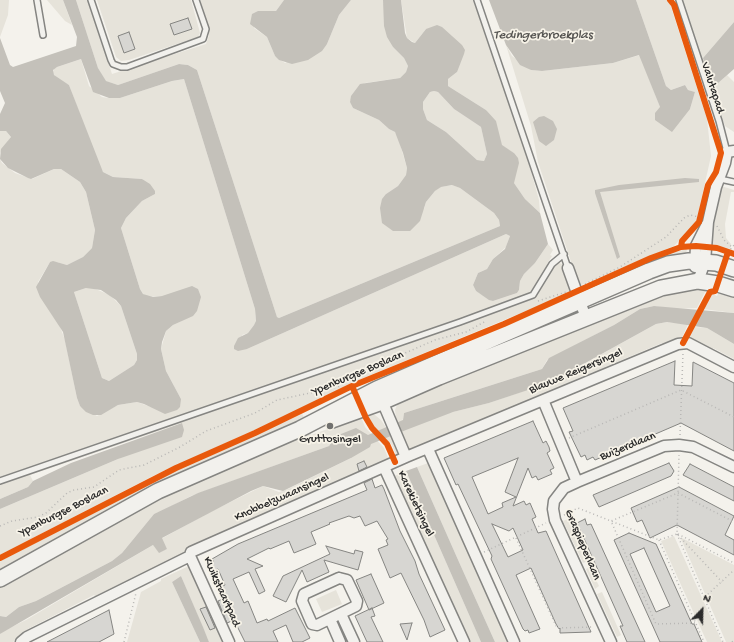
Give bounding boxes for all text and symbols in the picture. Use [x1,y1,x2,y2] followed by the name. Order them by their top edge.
[493,28,593,44] water label: Tedingerbroekplas
[697,61,727,115] street label: Valutapad
[527,346,625,398] street label: Blauwe Reigersingel
[310,348,406,400] street label: Ypenburgse Boslaan
[325,421,335,431] marker: Gruttosingel
[598,429,658,465] street label: Buizerdlaan
[299,433,361,447] place label: Gruttosingel
[393,469,437,539] street label: Karekietsingel
[232,471,332,525] street label: Knobbelzwaansingel
[17,483,111,541] street label: Ypenburgse Boslaan
[561,507,603,583] street label: Graspieperlaan
[199,555,243,629] street label: Kwikstaartpad
[682,590,722,630] north arrow
[701,592,712,606] text: N

